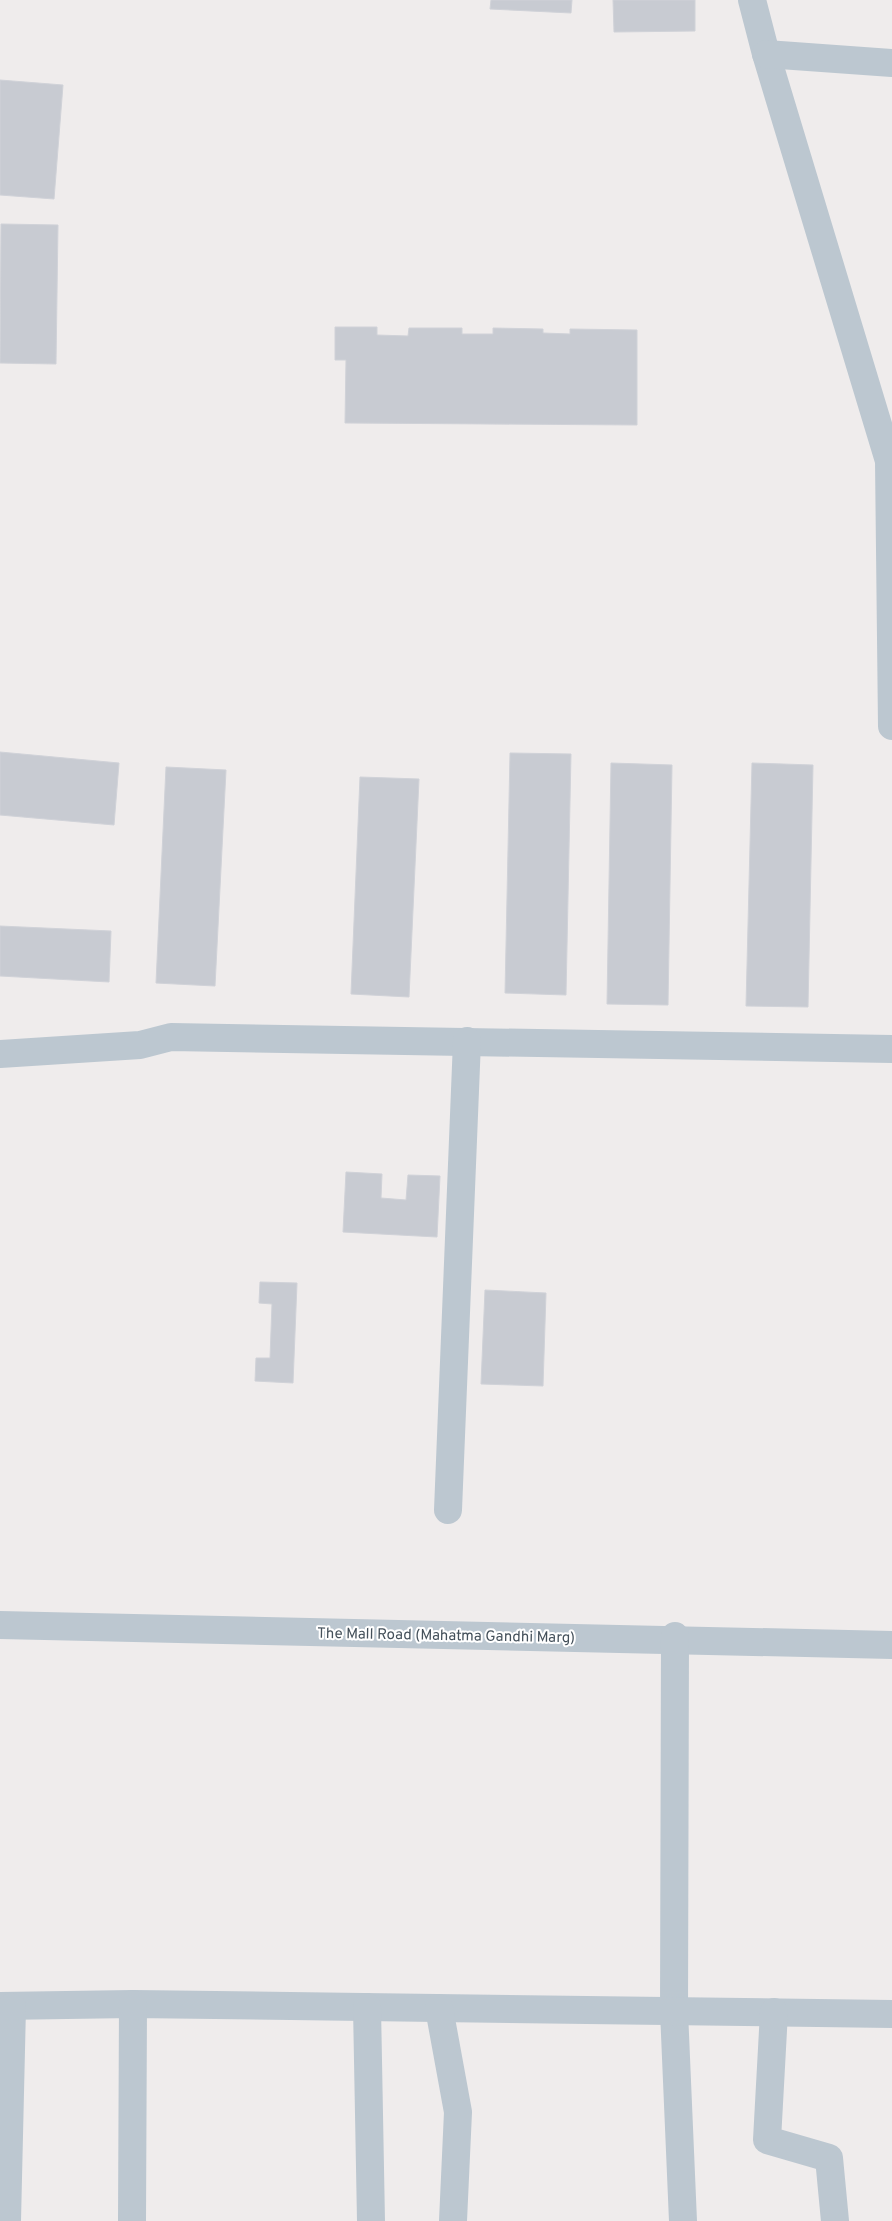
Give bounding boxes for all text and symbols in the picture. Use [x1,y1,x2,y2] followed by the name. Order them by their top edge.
[317,1625,575,1648] street label: The Mall Road (Mahatma Gandhi Marg)

